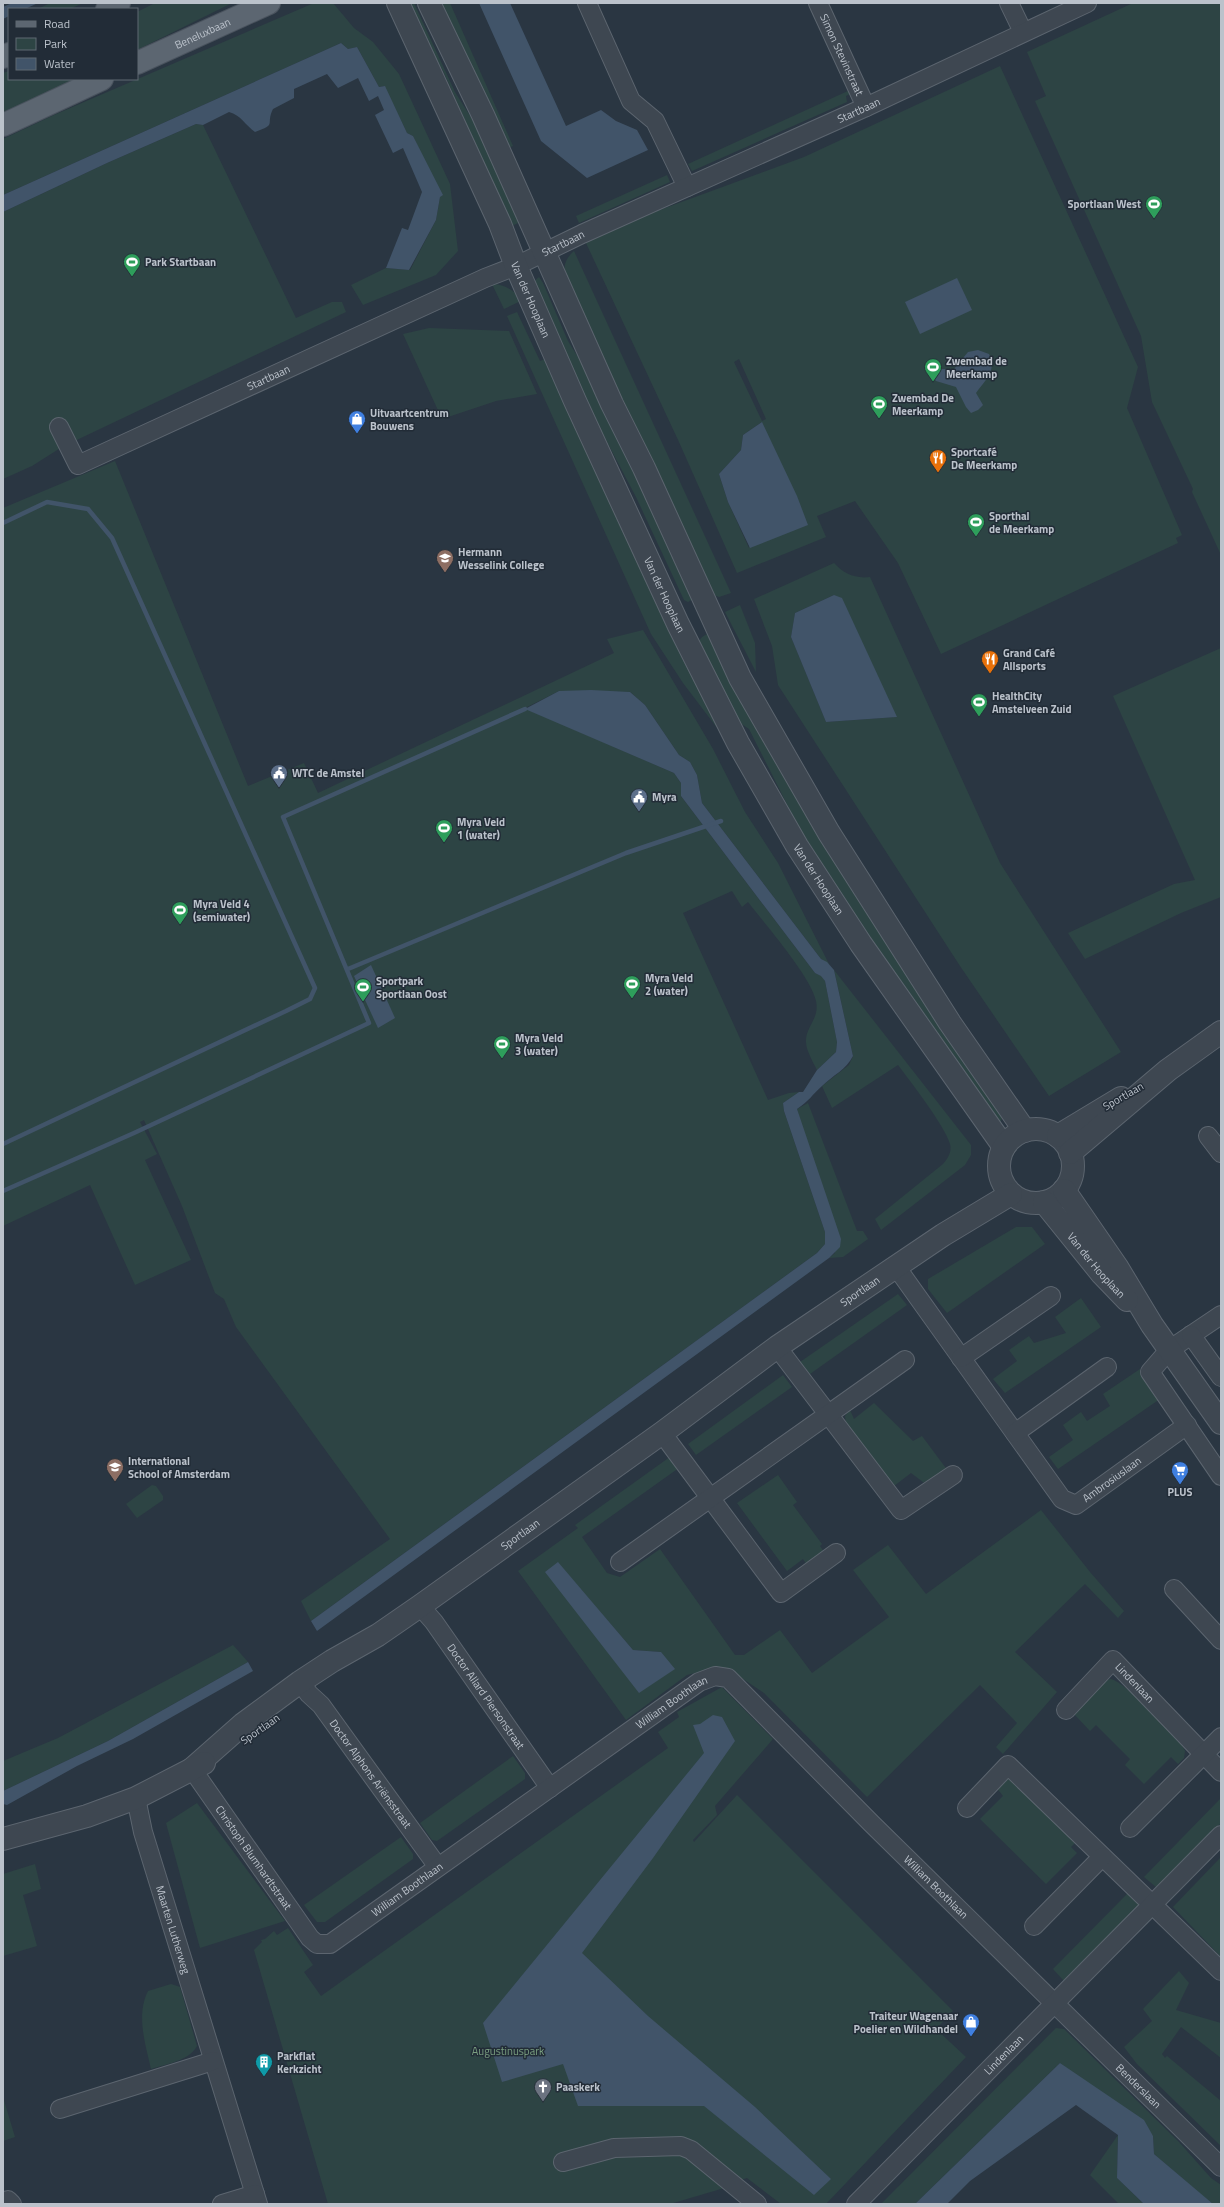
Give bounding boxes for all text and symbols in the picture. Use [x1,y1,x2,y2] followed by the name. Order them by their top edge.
[8,8,138,80] legend
[816,11,868,98] street label: Simon Stevinstraat
[172,13,233,53] street label: Beneluxbaan
[44,14,70,33] text: Road
[44,34,67,53] text: Park
[44,54,75,73] text: Water
[834,93,883,127] street label: Startbaan
[1144,194,1164,219] sports icon: Sportlaan West
[1068,196,1141,212] place label: Sportlaan West
[539,226,587,260] street label: Startbaan
[122,252,142,277] sports icon: Park Startbaan
[145,254,216,270] place label: Park Startbaan
[507,259,554,340] street label: Van der Hooplaan
[946,353,1007,382] place label: Zwembad de Meerkamp
[923,357,943,382] sports icon: Zwembad de Meerkamp
[244,361,293,394] street label: Startbaan
[892,390,954,419] place label: Zwembad De Meerkamp
[869,394,889,419] sports icon: Zwembad De Meerkamp
[370,405,449,434] place label: Uitvaartcentrum Bouwens
[347,409,367,434] shop icon: Uitvaartcentrum Bouwens
[951,444,1017,473] place label: Sportcafé De Meerkamp
[928,448,948,473] restaurant icon: Sportcafé De Meerkamp
[989,508,1054,537] place label: Sporthal de Meerkamp
[966,512,986,537] sports icon: Sporthal de Meerkamp
[458,544,545,573] place label: Hermann Wesselink College
[435,548,455,573] school or university icon: Hermann Wesselink College
[640,554,689,635] street label: Van der Hooplaan
[1003,645,1055,674] place label: Grand Café Allsports
[980,649,1000,674] restaurant icon: Grand Café Allsports
[992,688,1071,717] place label: HealthCity Amstelveen Zuid
[969,692,989,717] sports icon: HealthCity Amstelveen Zuid
[269,763,289,788] public building icon: WTC de Amstel
[292,765,364,781] place label: WTC de Amstel
[629,787,649,812] public building icon: Myra
[652,789,677,805] place label: Myra
[457,814,505,843] place label: Myra Veld 1 (water)
[434,818,454,843] sports icon: Myra Veld 1 (water)
[790,841,848,918] street label: Van der Hooplaan
[193,896,250,925] place label: Myra Veld 4 (semiwater)
[170,900,190,925] sports icon: Myra Veld 4 (semiwater)
[645,970,693,999] place label: Myra Veld 2 (water)
[376,973,447,1002] place label: Sportpark Sportlaan Oost
[622,974,642,999] sports icon: Myra Veld 2 (water)
[353,977,373,1002] sports icon: Sportpark Sportlaan Oost
[515,1030,563,1059] place label: Myra Veld 3 (water)
[492,1034,512,1059] sports icon: Myra Veld 3 (water)
[1100,1078,1146,1114] street label: Sportlaan
[1064,1229,1129,1302] street label: Van der Hooplaan
[837,1272,883,1310] street label: Sportlaan
[128,1453,230,1482] place label: International School of Amsterdam
[1079,1453,1144,1506] street label: Ambrosiuslaan
[105,1457,125,1482] school or university icon: International School of Amsterdam
[1170,1460,1190,1485] supermarket icon: PLUS
[1168,1484,1192,1500] place label: PLUS
[497,1515,543,1554] street label: Sportlaan
[443,1640,529,1753] street label: Doctor Allard Piersonstraat
[1112,1659,1158,1706] street label: Lindenlaan
[632,1672,710,1733] street label: William Boothlaan
[237,1710,283,1748] street label: Sportlaan
[326,1716,415,1832] street label: Doctor Alphons Ariënsstraat
[212,1802,296,1913] street label: Christoph Blumhardtstraat
[900,1852,972,1922] street label: William Boothlaan
[368,1858,446,1920] street label: William Boothlaan
[152,1884,194,1976] street label: Maarten Lutherweg
[854,2008,958,2037] place label: Traiteur Wagenaar Poelier en Wildhandel
[961,2012,981,2037] shop icon: Traiteur Wagenaar Poelier en Wildhandel
[980,2031,1027,2078] street label: Lindenlaan
[472,2043,545,2059] park label: Augustinuspark
[277,2048,322,2077] place label: Parkflat Kerkzicht
[254,2052,274,2077] building icon: Parkflat Kerkzicht
[1112,2060,1165,2112] street label: Benderslaan
[533,2077,553,2102] church icon: Paaskerk
[556,2079,600,2095] place label: Paaskerk

